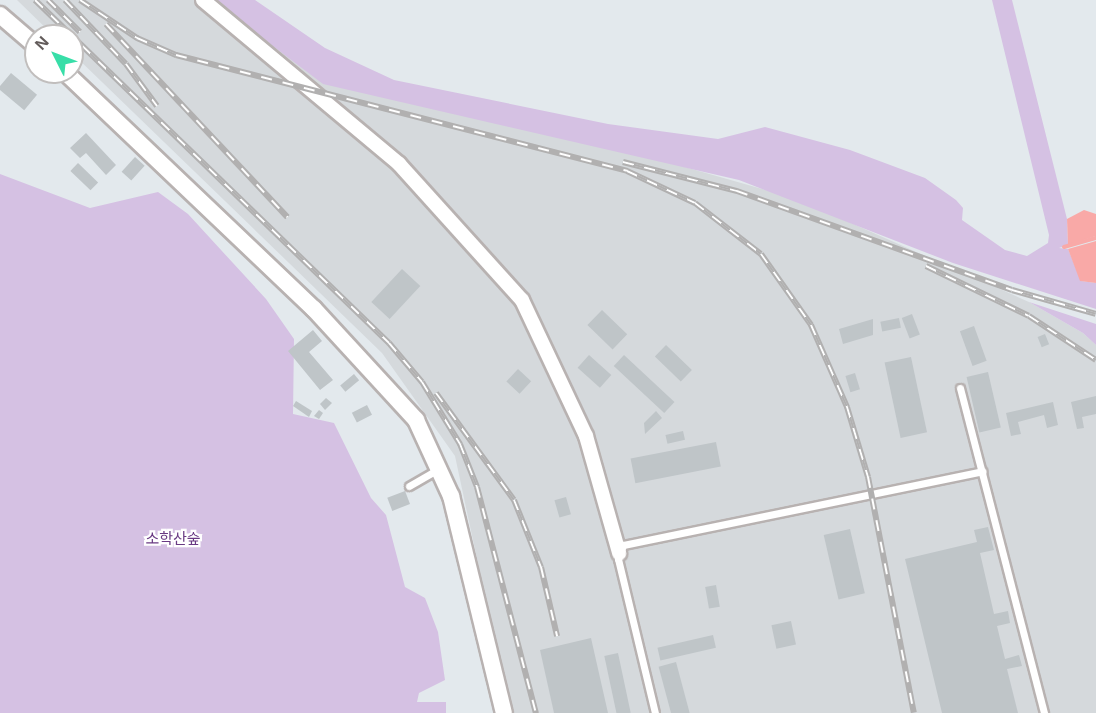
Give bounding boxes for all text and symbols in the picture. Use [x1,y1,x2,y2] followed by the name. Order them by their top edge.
[24,24,84,84] north arrow
[32,33,52,53] text: N
[145,530,201,548] park label: 소학산숲

